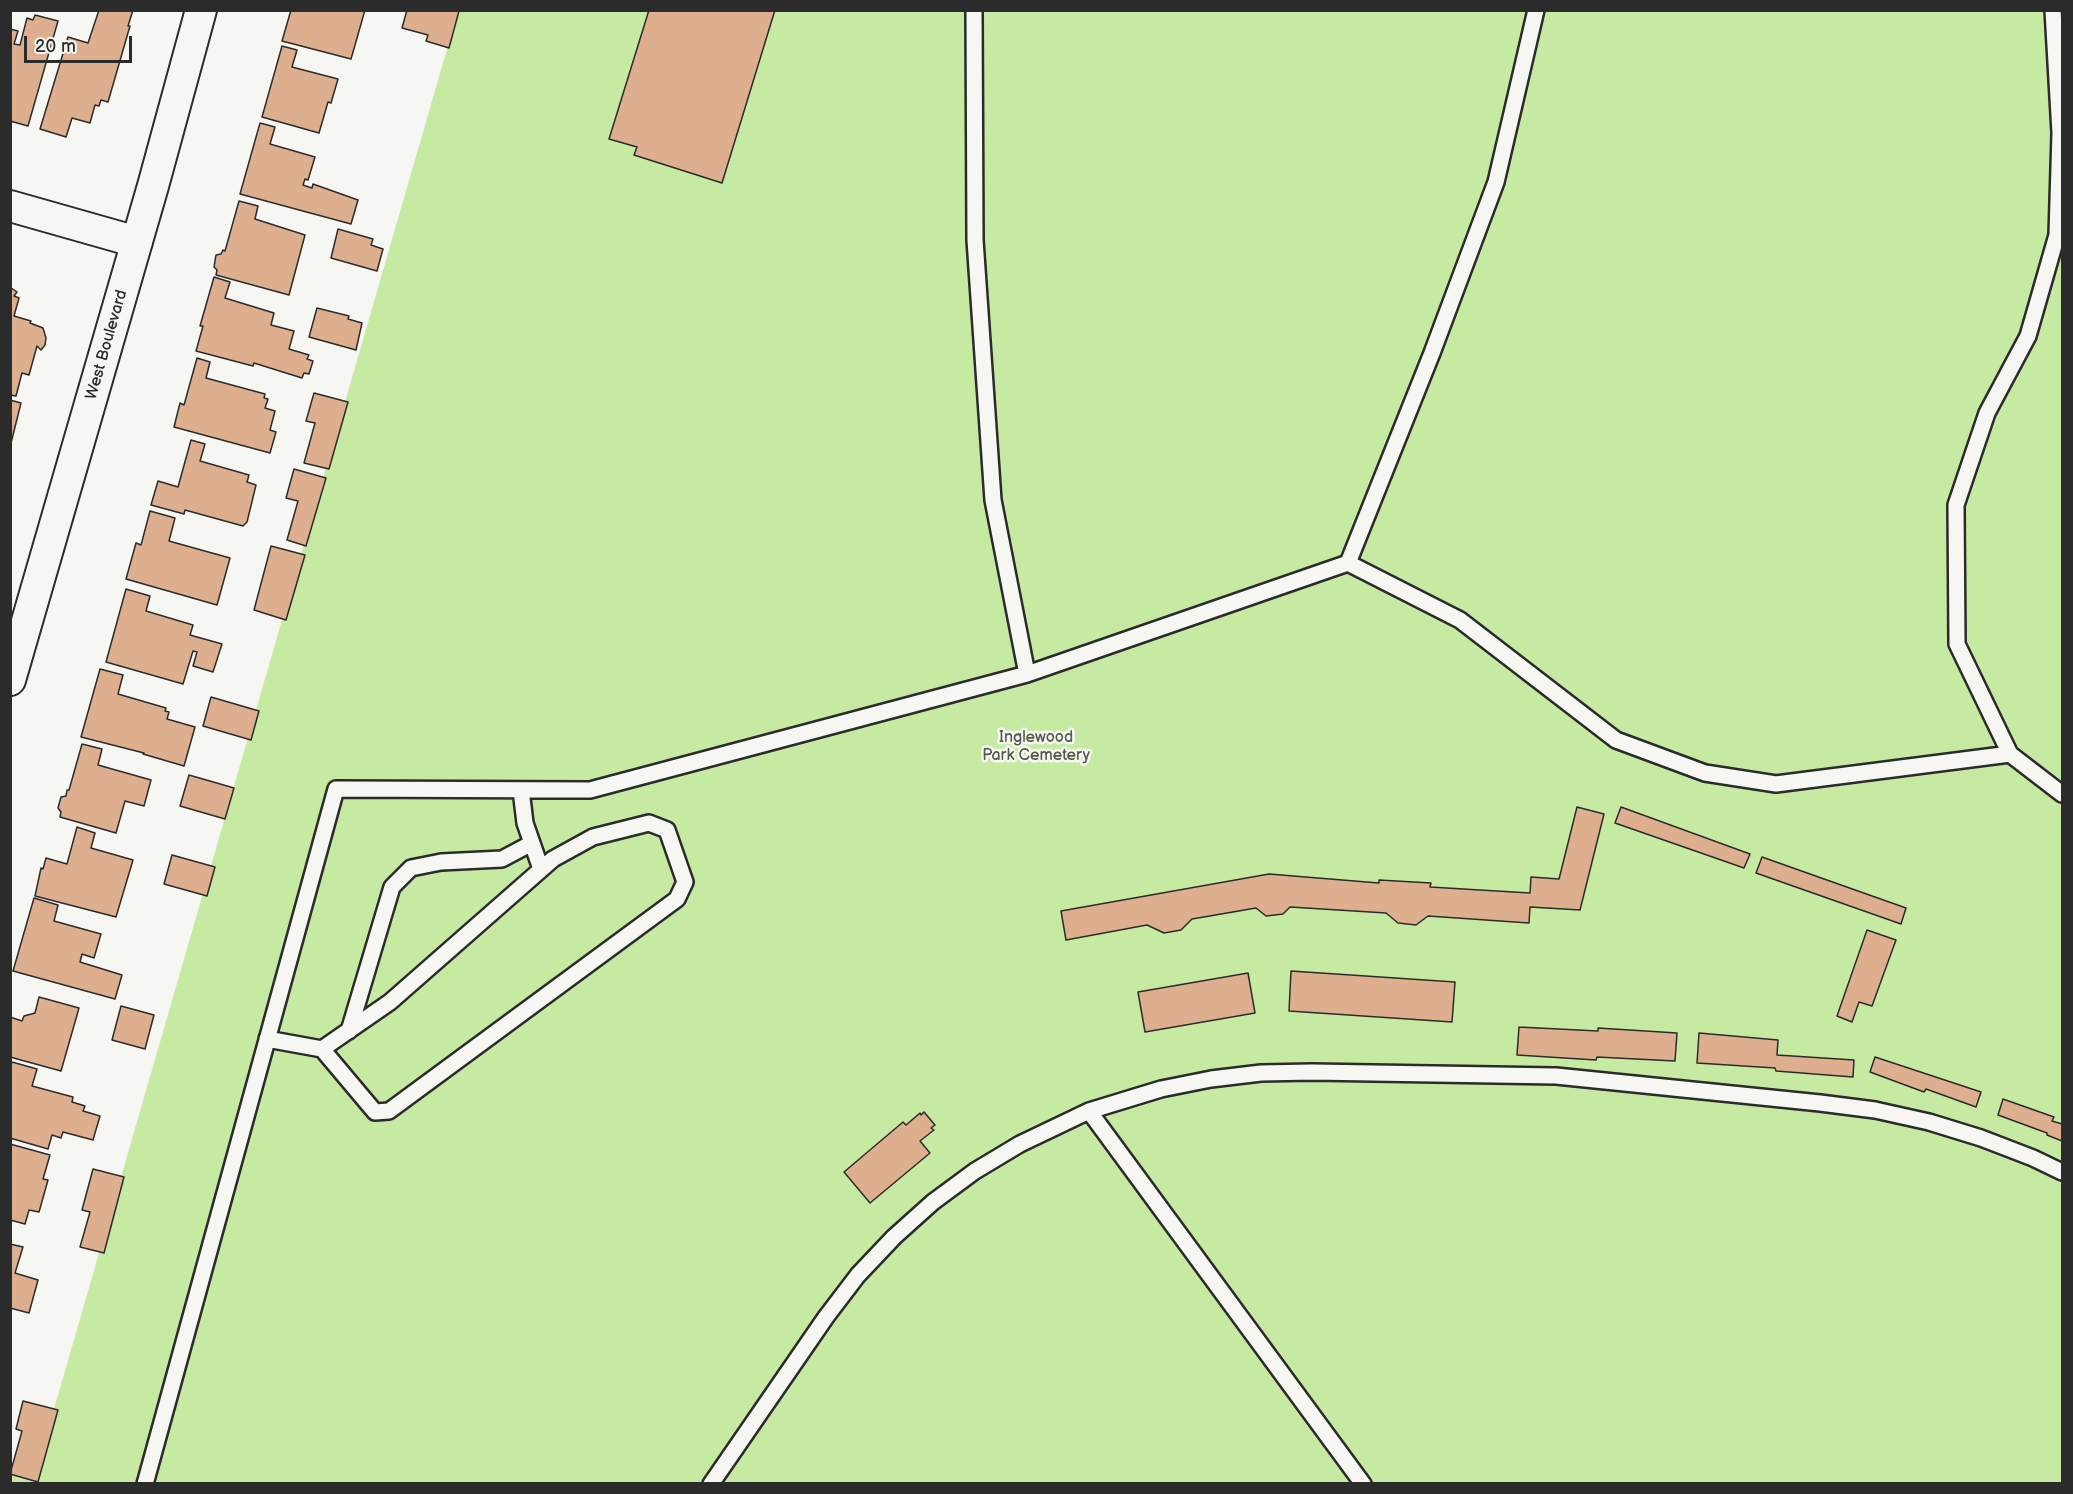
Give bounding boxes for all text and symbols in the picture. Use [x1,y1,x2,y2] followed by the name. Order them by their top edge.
[27,24,135,62] scale bar
[35,36,76,57] text: 20 m
[82,288,132,402] street label: West Boulevard
[982,728,1090,766] park label: Inglewood Park Cemetery

